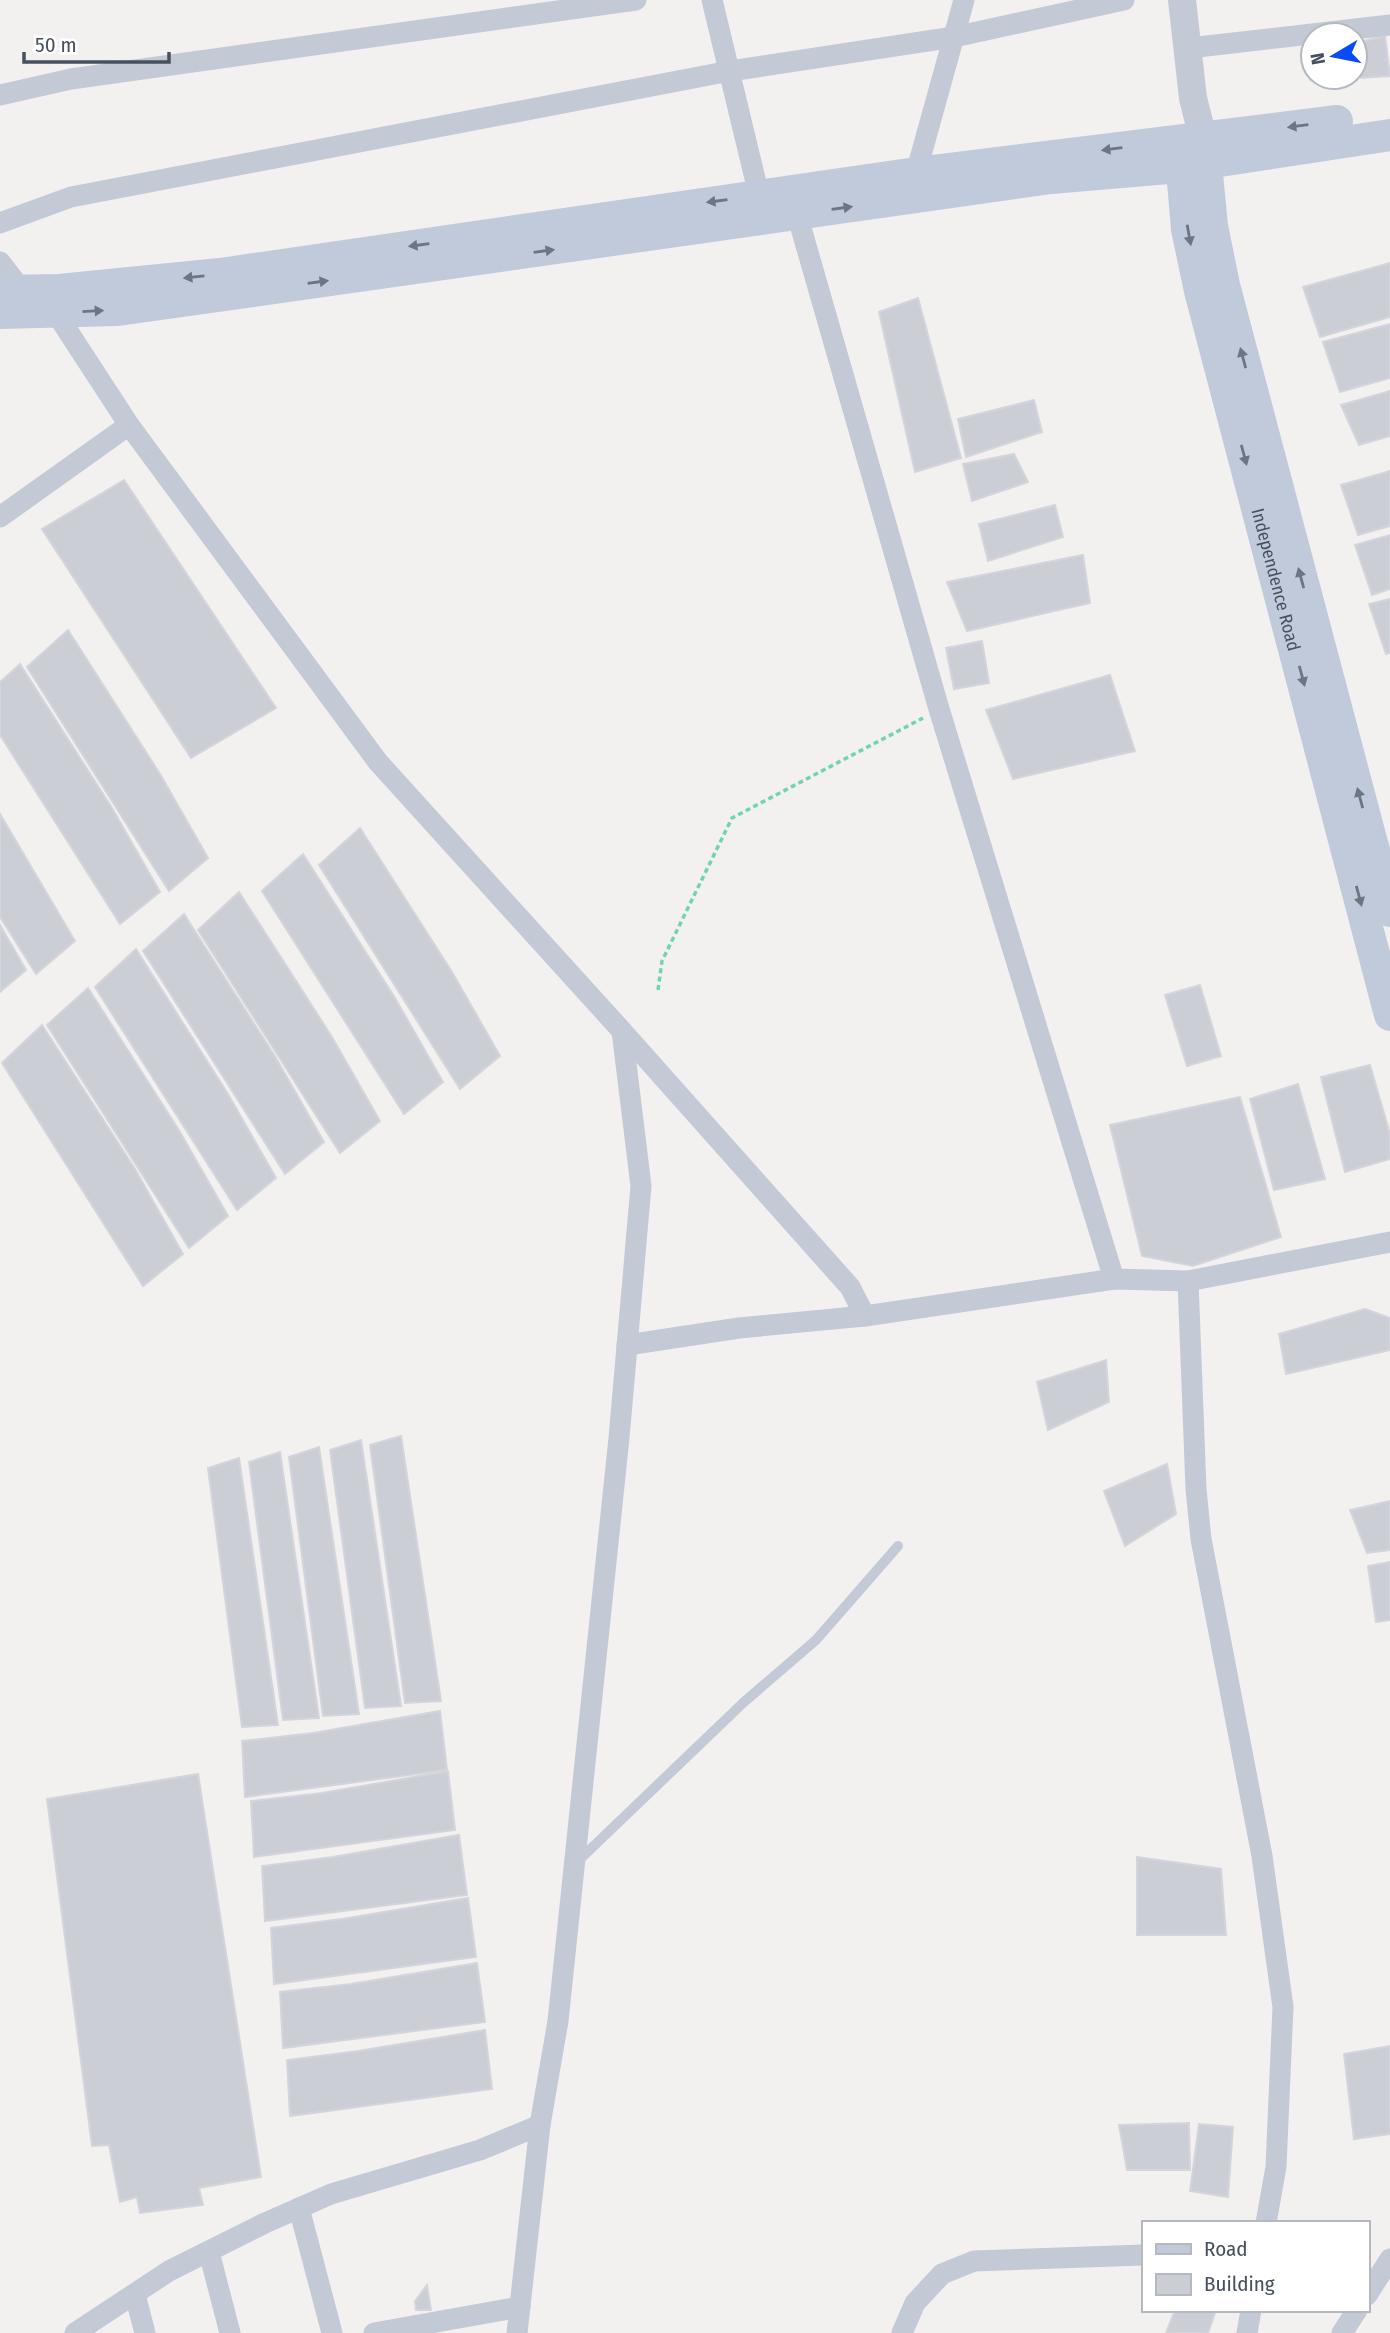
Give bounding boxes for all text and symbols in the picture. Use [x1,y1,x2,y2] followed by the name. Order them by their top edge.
[24,21,170,65] scale bar
[1299,21,1369,91] north arrow
[35,32,77,58] text: 50 m
[1305,51,1330,66] text: N
[1287,120,1309,131] one-way arrow
[1101,143,1123,154] one-way arrow
[706,196,728,207] one-way arrow
[831,202,853,213] one-way arrow
[1183,224,1194,246] one-way arrow
[408,240,430,251] one-way arrow
[533,245,555,256] one-way arrow
[182,272,204,283] one-way arrow
[307,277,329,288] one-way arrow
[82,305,104,316] one-way arrow
[1237,347,1248,369] one-way arrow
[1239,445,1250,467] one-way arrow
[1246,506,1305,653] street label: Independence Road
[1296,567,1306,588] one-way arrow
[1297,665,1308,687] one-way arrow
[1354,787,1365,809] one-way arrow
[1354,885,1365,907] one-way arrow
[1142,2221,1369,2312] legend
[1204,2236,1248,2262] text: Road
[1204,2271,1275,2297] text: Building

